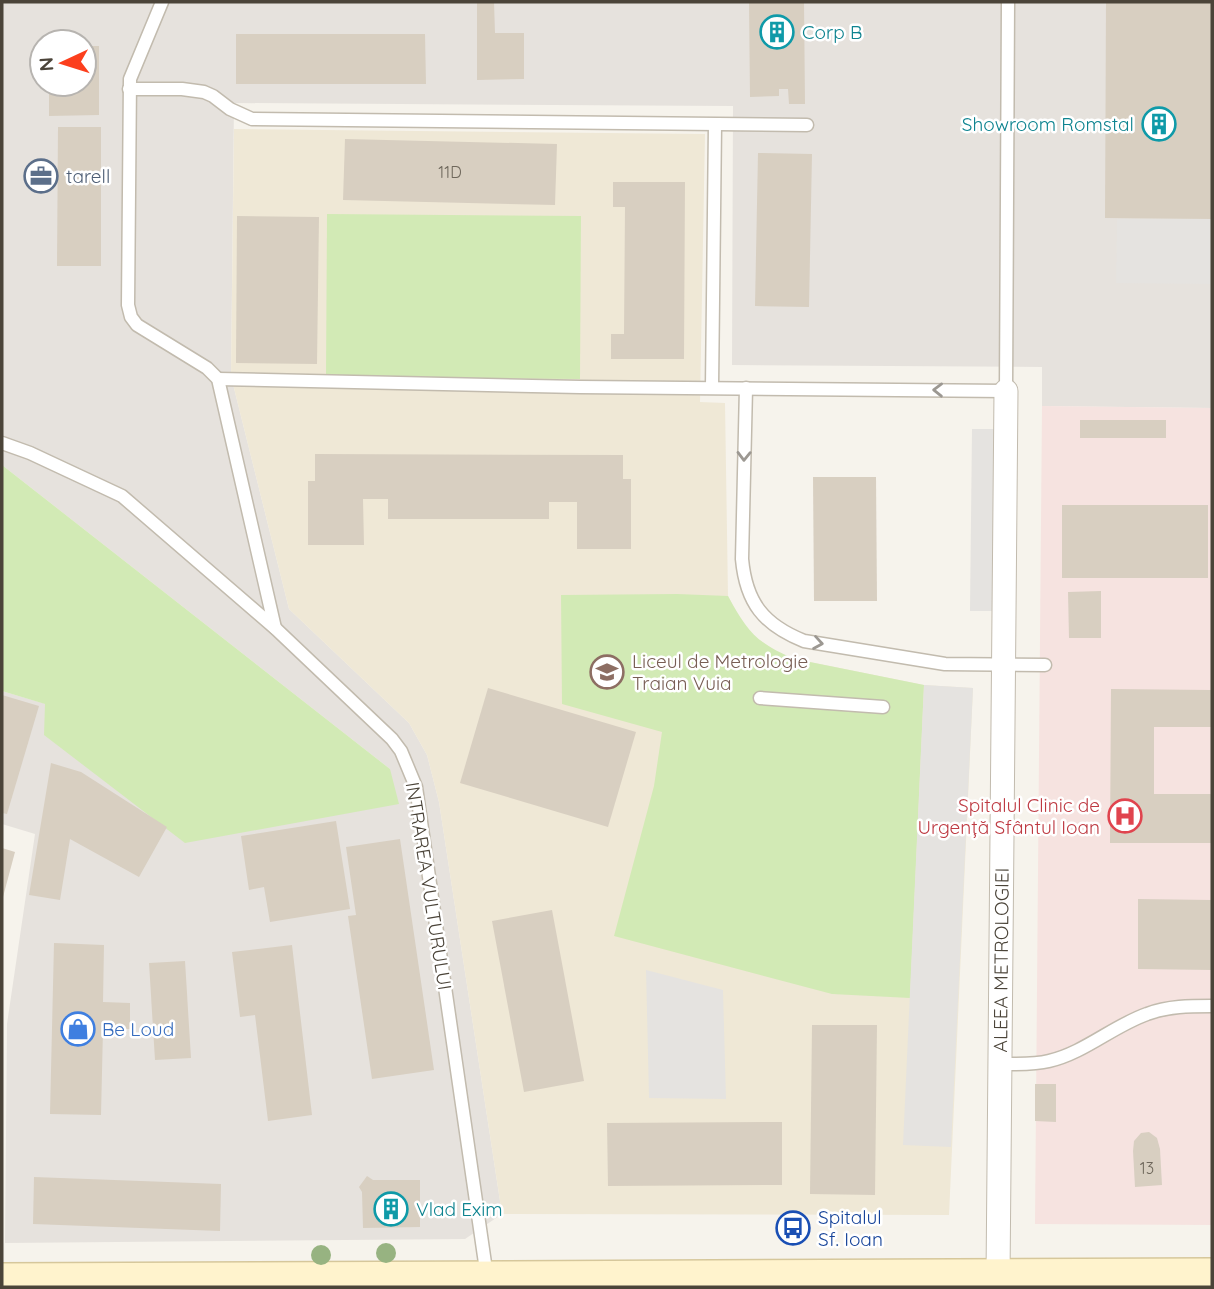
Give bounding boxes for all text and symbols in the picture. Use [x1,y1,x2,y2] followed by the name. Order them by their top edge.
[758,13,796,51] building icon: Corp B
[802,20,862,44] place label: Corp B
[28,28,98,98] north arrow
[34,56,58,72] text: N
[1140,105,1178,143] building icon: Showroom Romstal
[962,112,1134,136] place label: Showroom Romstal
[22,157,60,195] office icon: tarell
[438,162,462,182] house number: 11D
[66,164,110,188] place label: tarell
[932,382,942,398] one-way arrow
[737,451,752,462] one-way arrow
[812,635,824,650] one-way arrow
[632,649,808,695] place label: Liceul de Metrologie Traian Vuia
[588,653,626,691] school or university icon: Liceul de Metrologie Traian Vuia
[401,780,457,992] street label: INTRAREA VULTURULUI
[918,793,1100,839] place label: Spitalul Clinic de Urgență Sfântul Ioan
[1106,797,1144,835] hospital icon: Spitalul Clinic de Urgență Sfântul Ioan
[988,868,1014,1052] street label: ALEEA METROLOGIEI
[59,1010,97,1048] shop icon: Be Loud
[102,1017,174,1041] place label: Be Loud
[1140,1158,1154,1178] house number: 13
[372,1190,410,1228] building icon: Vlad Exim
[416,1197,503,1221] place label: Vlad Exim
[818,1205,883,1251] place label: Spitalul Sf. Ioan
[774,1209,812,1247] bus stop icon: Spitalul Sf. Ioan

